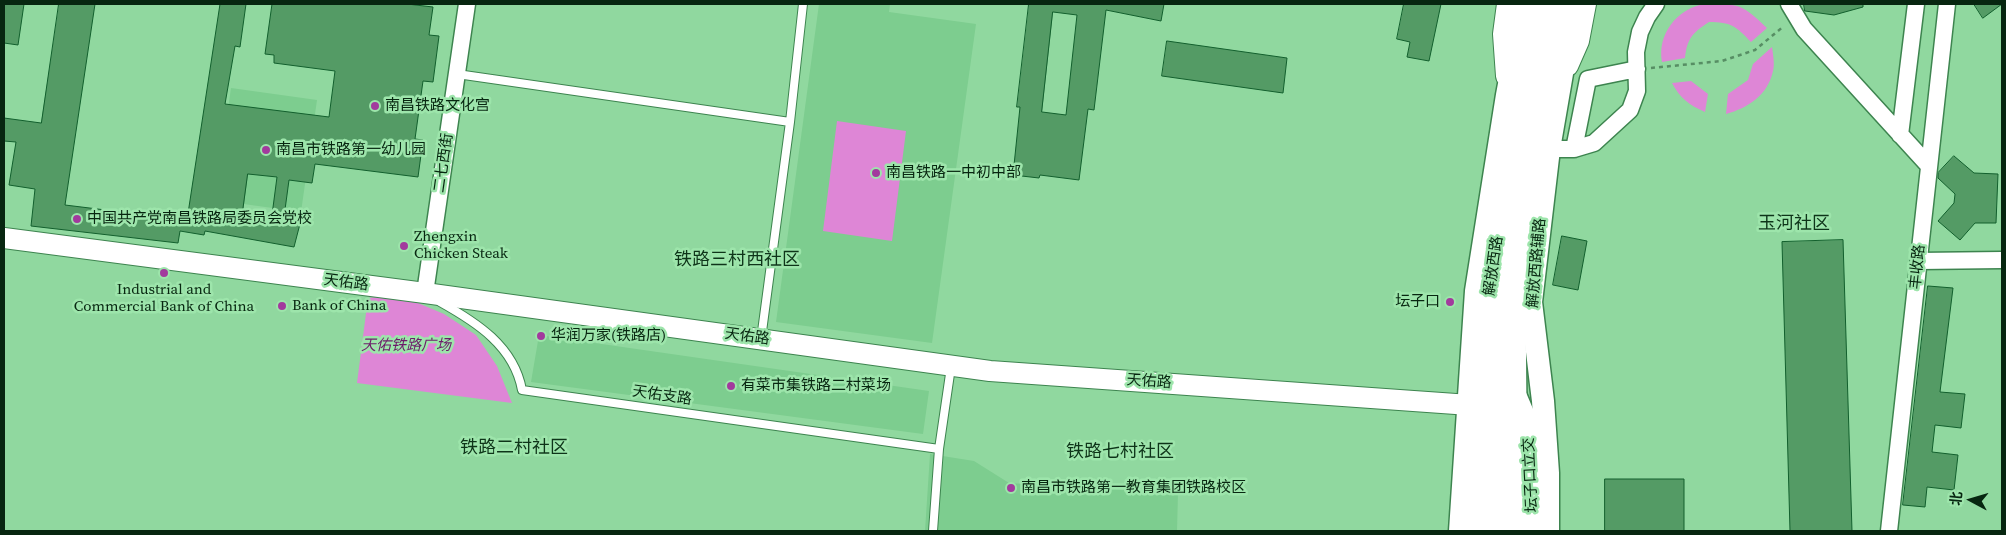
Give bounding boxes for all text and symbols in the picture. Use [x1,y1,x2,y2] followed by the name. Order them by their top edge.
[385,97,490,115] place label: 南昌铁路文化宫
[369,100,381,112] marker: 南昌铁路文化宫
[431,132,457,194] street label: 二七西街
[276,141,426,159] place label: 南昌市铁路第一幼儿园
[260,144,272,156] marker: 南昌市铁路第一幼儿园
[886,164,1021,182] place label: 南昌铁路一中初中部
[870,167,882,179] marker: 南昌铁路一中初中部
[87,210,312,228] place label: 中国共产党南昌铁路局委员会党校
[71,213,83,225] marker: 中国共产党南昌铁路局委员会党校
[1758,213,1830,235] district label: 玉河社区
[1524,217,1550,309] street label: 解放西路辅路
[414,228,508,263] place label: Zhengxin Chicken Steak
[1481,235,1507,297] street label: 解放西路
[398,240,410,252] marker: Zhengxin Chicken Steak
[1907,244,1929,290] street label: 丰收路
[674,249,800,271] district label: 铁路三村西社区
[158,267,170,279] marker: Industrial and Commercial Bank of China
[323,271,369,295] street label: 天佑路
[74,281,254,316] place label: Industrial and Commercial Bank of China
[1395,293,1440,311] place label: 坛子口
[1444,296,1456,308] marker: 坛子口
[292,297,386,315] place label: Bank of China
[276,300,288,312] marker: Bank of China
[723,325,771,349] street label: 天佑路
[551,327,666,345] place label: 华润万家(铁路店)
[535,330,547,342] marker: 华润万家(铁路店)
[361,337,451,355] park label: 天佑铁路广场
[1126,371,1172,393] street label: 天佑路
[741,377,891,395] place label: 有菜市集铁路二村菜场
[725,380,737,392] marker: 有菜市集铁路二村菜场
[631,383,693,409] street label: 天佑支路
[460,437,568,459] district label: 铁路二村社区
[1520,437,1542,513] street label: 坛子口立交
[1066,441,1174,463] district label: 铁路七村社区
[1946,475,1996,525] north arrow
[1021,479,1246,497] place label: 南昌市铁路第一教育集团铁路校区
[1005,482,1017,494] marker: 南昌市铁路第一教育集团铁路校区
[1945,490,1967,506] text: 北

